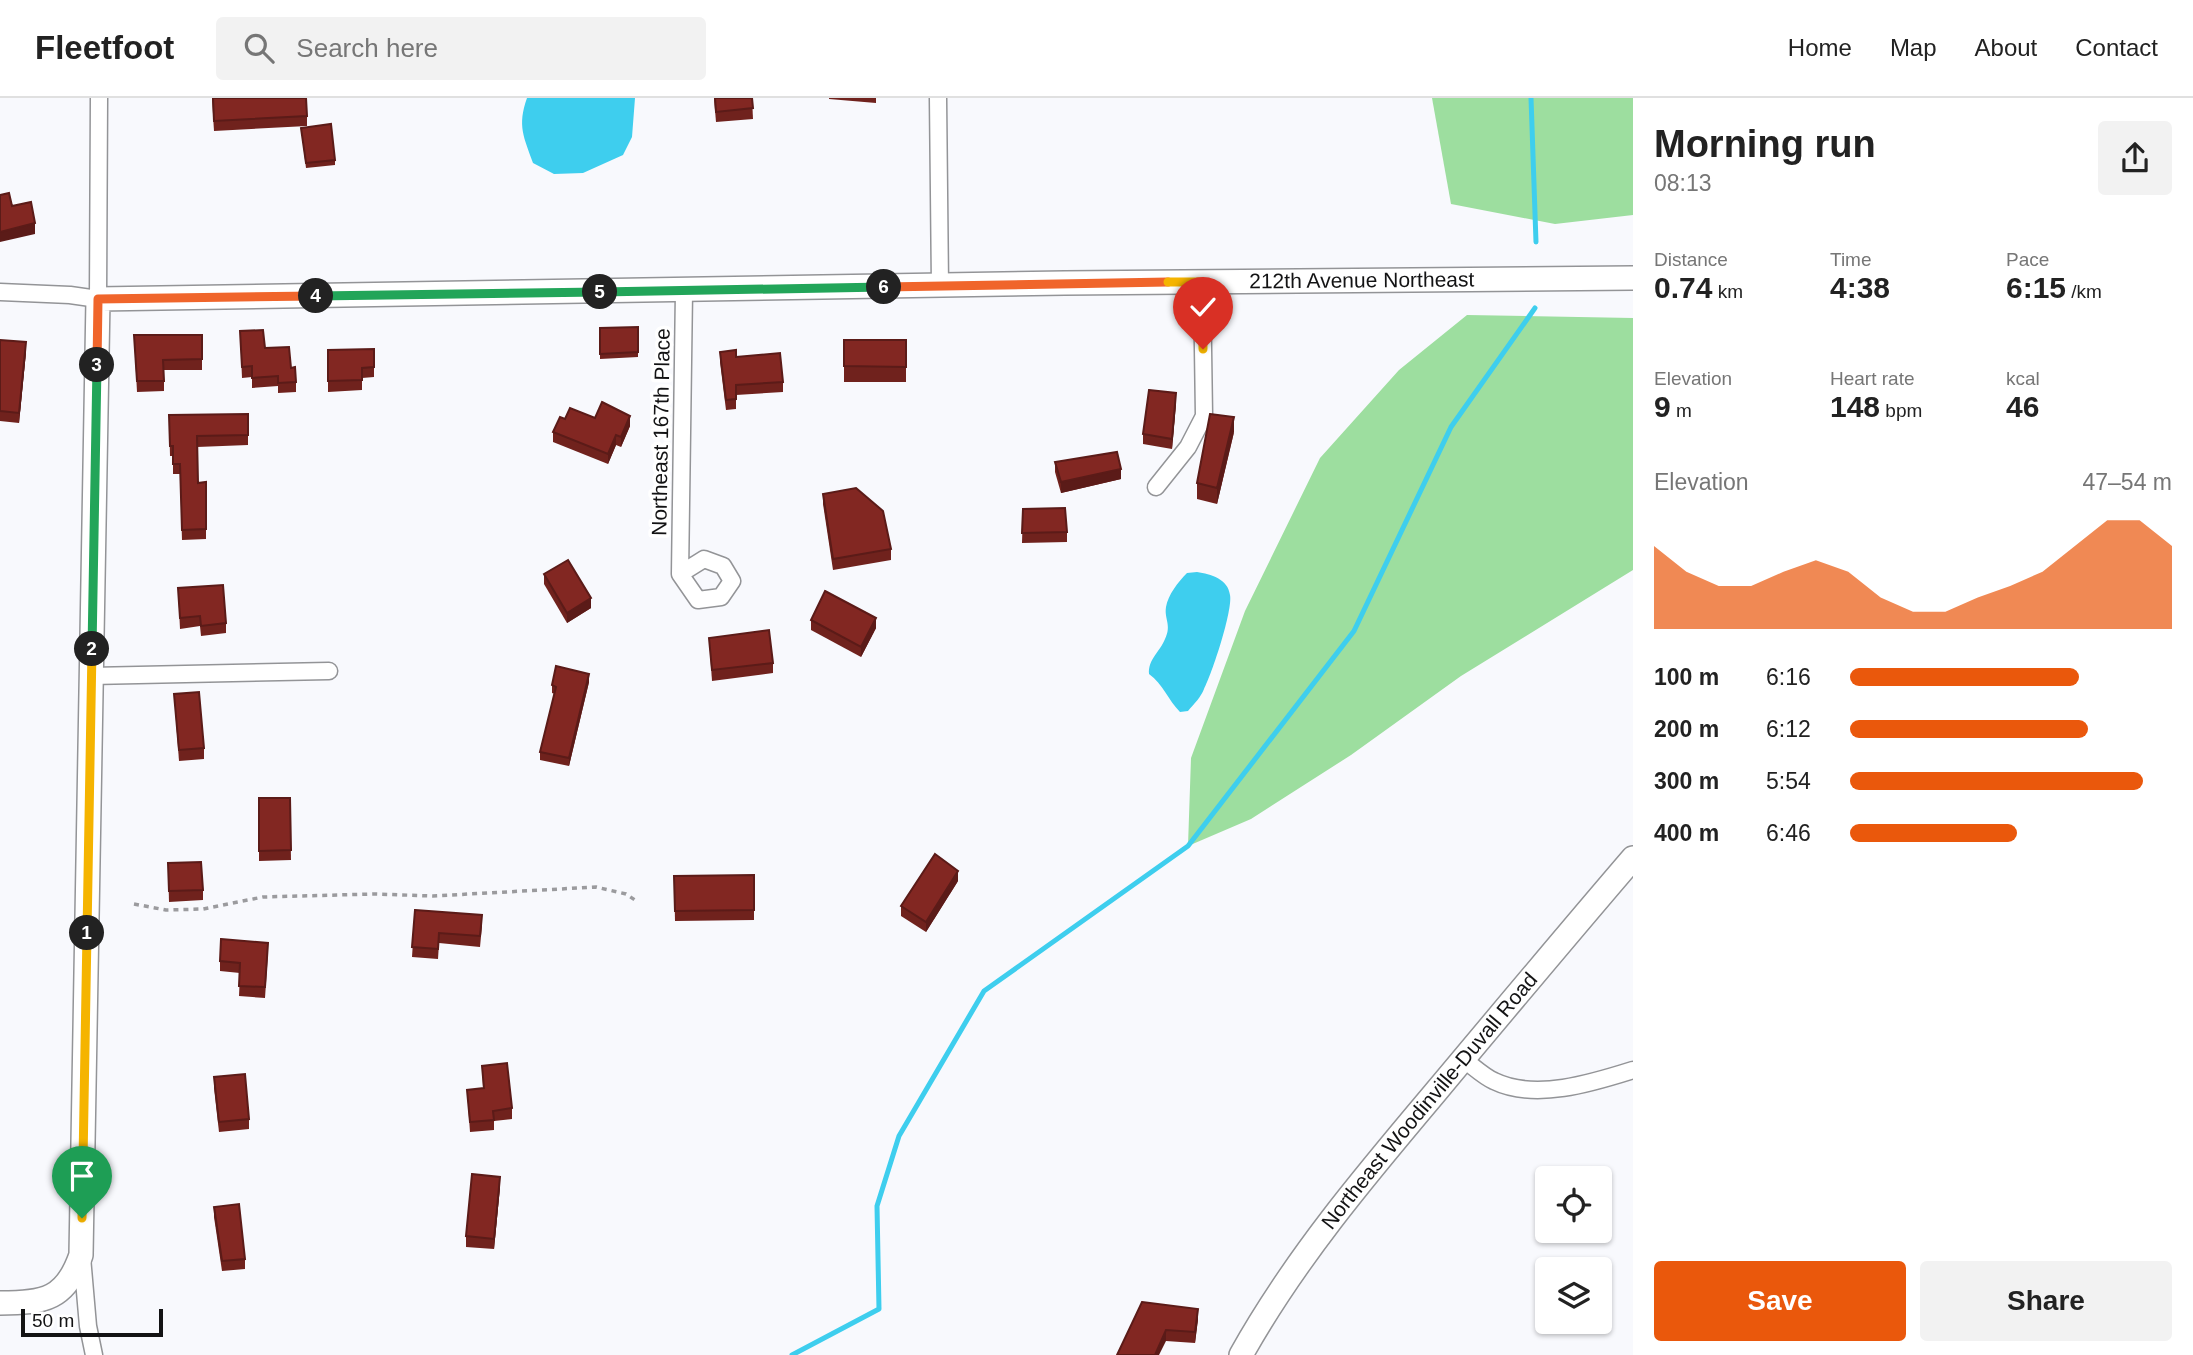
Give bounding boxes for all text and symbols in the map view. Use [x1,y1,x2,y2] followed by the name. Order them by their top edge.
[216,17,706,80] search box
[35,29,174,66] text: Fleetfoot
[240,29,278,67] icon: search
[296,33,438,63] text: Search here
[1788,34,1852,61] text: Home
[1890,34,1937,61] text: Map
[1975,34,2037,61] text: About
[2075,34,2158,61] text: Contact
[2098,121,2172,195] button: share
[1654,123,1876,165] text: Morning run
[1654,170,1712,196] text: 08:13
[1654,249,1728,270] text: Distance
[1830,249,1872,270] text: Time
[2006,249,2049,270] text: Pace
[1249,267,1475,292] street label: 212th Avenue Northeast
[866,270,902,304] pin: 6
[1654,271,1712,304] text: 0.74
[1830,271,1890,304] text: 4:38
[2006,271,2066,304] text: 6:15
[582,274,618,310] pin: 5
[878,276,889,297] text: 6
[1173,277,1233,349] pin
[298,278,334,314] pin: 4
[594,281,605,302] text: 5
[1712,281,1743,302] text: km
[2066,281,2102,302] text: /km
[310,285,321,306] text: 4
[1184,288,1222,326] icon: check
[647,328,674,536] street label: Northeast 167th Place
[80,348,114,382] pin: 3
[91,354,102,375] text: 3
[1654,368,1732,389] text: Elevation
[1830,368,1914,389] text: Heart rate
[2006,368,2040,389] text: kcal
[1654,390,1671,423] text: 9
[1830,390,1880,423] text: 148
[2006,390,2039,423] text: 46
[1671,400,1692,421] text: m
[1880,400,1922,421] text: bpm
[1654,469,1749,495] text: Elevation
[2082,469,2172,495] text: 47–54 m
[74,632,110,666] pin: 2
[86,638,97,659] text: 2
[1654,664,1719,690] text: 100 m
[1766,664,1811,690] text: 6:16
[1654,716,1719,742] text: 200 m
[1766,716,1811,742] text: 6:12
[1654,768,1719,794] text: 300 m
[1766,768,1811,794] text: 5:54
[1654,820,1719,846] text: 400 m
[1766,820,1811,846] text: 6:46
[70,916,104,950] pin: 1
[81,922,92,943] text: 1
[1317,968,1542,1233] street label: Northeast Woodinville-Duvall Road
[52,1146,112,1218] pin
[63,1157,101,1195] icon: arrive
[1535,1166,1612,1334] map controls
[1535,1166,1612,1243] button: locate
[1535,1257,1612,1334] button: layers
[1654,1261,1906,1341] button: Save
[1920,1261,2172,1341] button: Share
[21,1306,163,1338] scale bar
[32,1310,74,1331] text: 50 m

